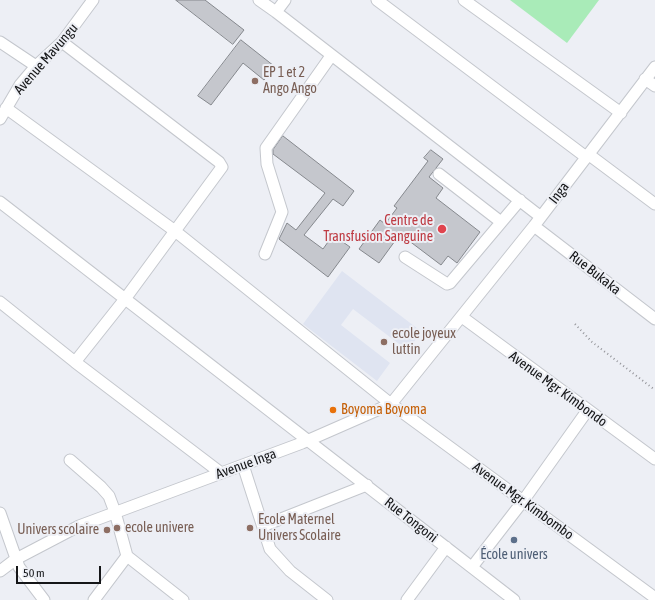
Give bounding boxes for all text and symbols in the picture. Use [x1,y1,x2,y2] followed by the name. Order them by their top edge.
[11,20,81,98] street label: Avenue Mavungu
[263,65,317,98] place label: EP 1 et 2 Ango Ango
[250,76,260,86] marker: EP 1 et 2 Ango Ango
[545,179,573,207] street label: Inga
[323,213,433,246] place label: Centre de Transfusion Sanguine
[436,223,448,235] marker: Centre de Transfusion Sanguine
[566,248,624,298] street label: Rue Bukaka
[392,326,456,358] place label: ecole joyeux luttin
[379,337,389,347] marker: ecole joyeux luttin
[506,348,610,430] street label: Avenue Mgr. Kimbondo
[341,402,427,418] place label: Boyoma Boyoma
[328,405,338,415] marker: Boyoma Boyoma
[213,445,279,483] street label: Avenue Inga
[469,459,577,543] street label: Avenue Mgr. Kimbombo
[381,494,441,546] street label: Rue Tongoni
[258,512,341,544] place label: Ecole Maternel Univers Scolaire
[125,520,194,536] place label: ecole univere
[17,522,99,538] place label: Univers scolaire
[112,523,122,533] marker: ecole univere
[245,523,255,533] marker: Ecole Maternel Univers Scolaire
[102,525,112,535] marker: Univers scolaire
[509,535,519,545] marker: École univers
[480,547,548,563] place label: École univers
[18,558,103,584] scale bar
[23,566,45,580] text: 50 m

